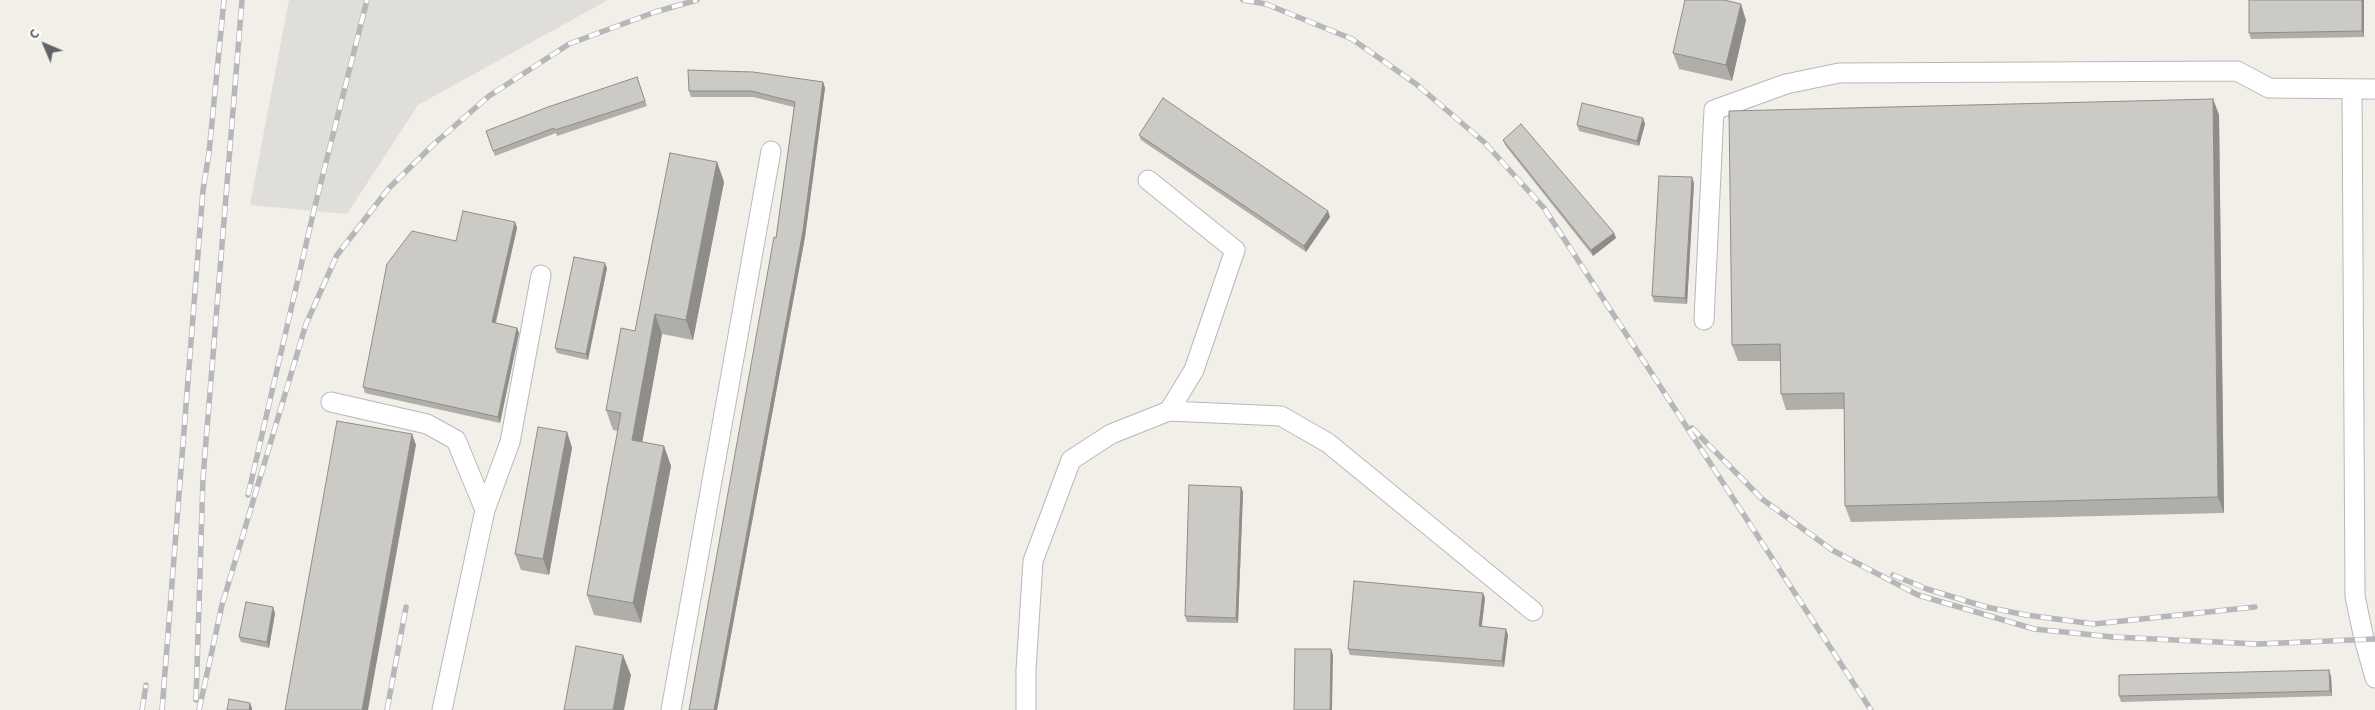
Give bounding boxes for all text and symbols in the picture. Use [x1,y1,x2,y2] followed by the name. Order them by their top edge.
[20,20,70,70] north arrow
[24,24,44,44] text: С

